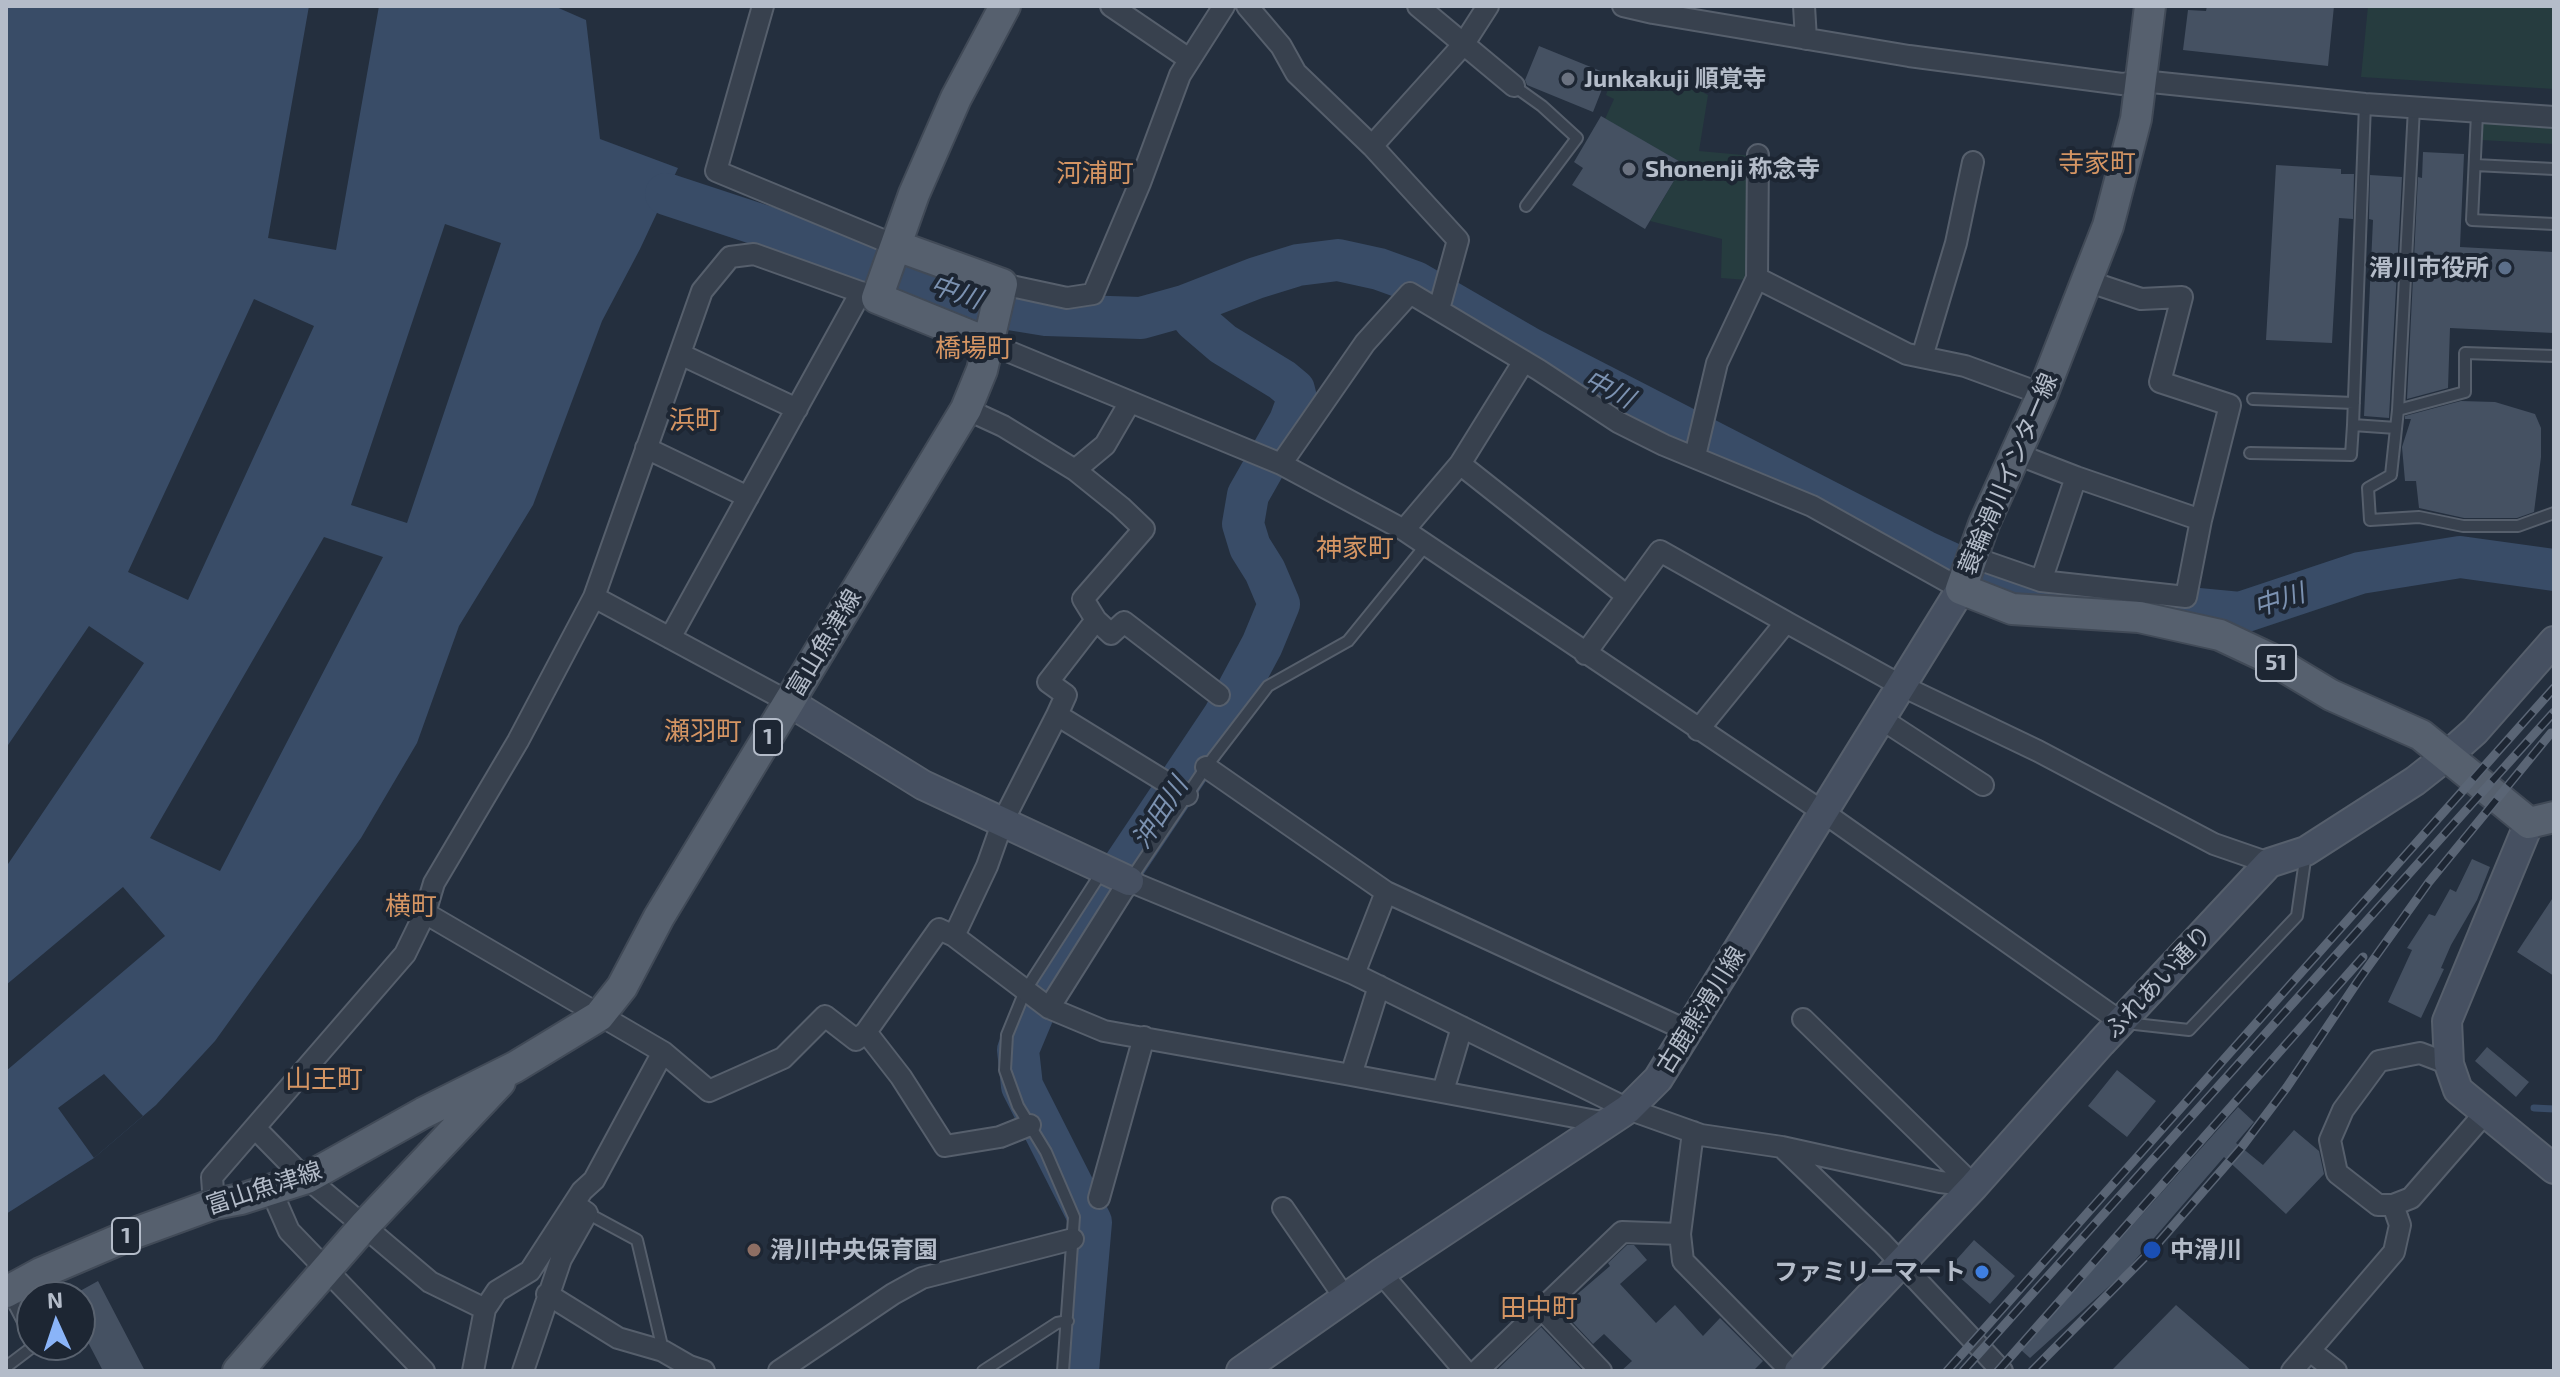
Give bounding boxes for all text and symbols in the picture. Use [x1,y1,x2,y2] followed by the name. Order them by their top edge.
[1584,65,1767,93] place label: Junkakuji 順覚寺
[1559,70,1577,88] marker: Junkakuji 順覚寺
[2058,147,2136,179] district label: 寺家町
[1645,155,1820,183] place label: Shonenji 称念寺
[1056,157,1134,189] district label: 河浦町
[1620,160,1638,178] marker: Shonenji 称念寺
[2369,254,2489,282] place label: 滑川市役所
[2496,259,2514,277] marker: 滑川市役所
[926,269,986,315] water label: 中川
[935,332,1013,364] district label: 橋場町
[1579,363,1639,415] water label: 中川
[1953,369,2063,579] street label: 蓑輪滑川インター線
[669,404,721,436] district label: 浜町
[1316,532,1394,564] district label: 神家町
[2249,577,2309,623] water label: 中川
[781,584,867,702] street label: 富山魚津線
[2256,645,2296,681] road number: 51
[664,715,742,747] district label: 瀬羽町
[754,719,782,755] road number: 1
[1126,772,1194,854] water label: 沖田川
[385,890,437,922] district label: 横町
[2098,920,2218,1044] street label: ふれあい通り
[1651,941,1751,1079] street label: 古鹿熊滑川線
[285,1063,363,1095] district label: 山王町
[202,1156,326,1220] street label: 富山魚津線
[112,1218,140,1254] road number: 1
[770,1236,938,1264] place label: 滑川中央保育園
[2170,1236,2242,1264] place label: 中滑川
[2141,1239,2163,1261] marker: 中滑川
[745,1241,763,1259] marker: 滑川中央保育園
[1774,1258,1966,1286] place label: ファミリーマート
[1973,1263,1991,1281] marker: ファミリーマート
[16,1281,96,1361] north arrow
[46,1286,63,1312] text: N
[1500,1292,1578,1324] district label: 田中町

